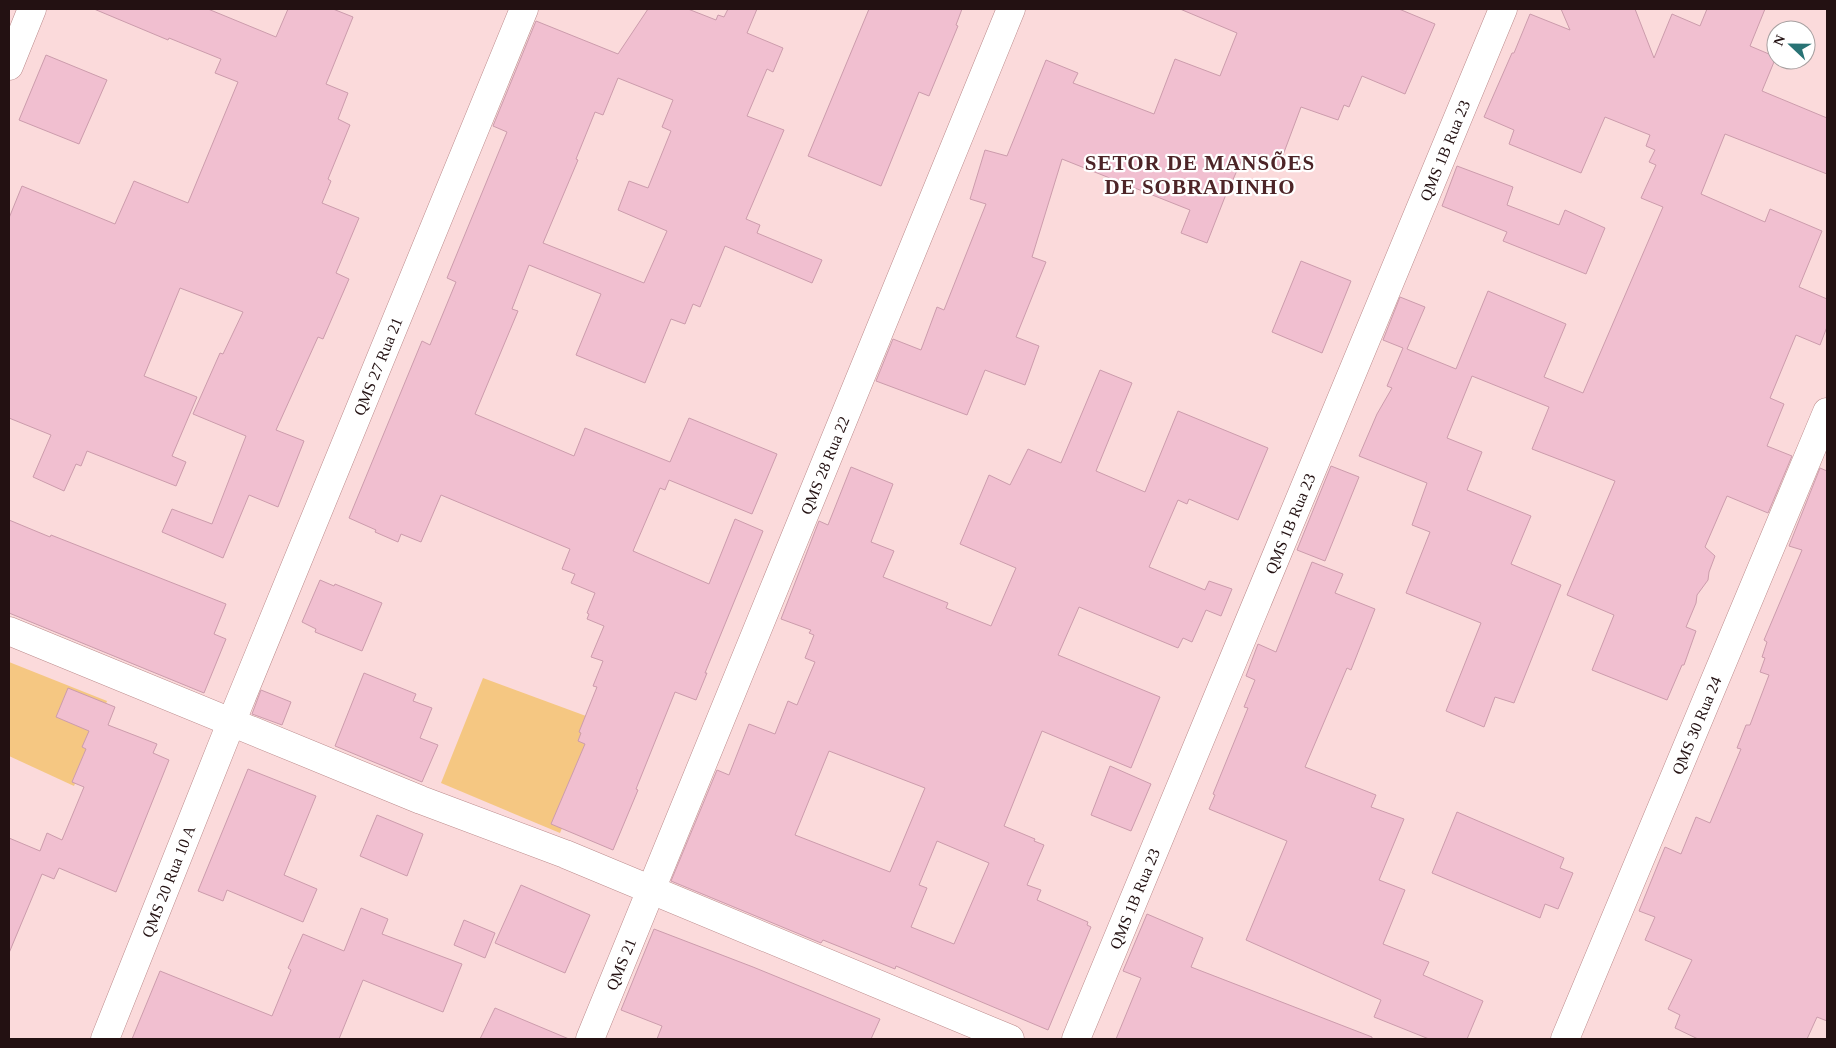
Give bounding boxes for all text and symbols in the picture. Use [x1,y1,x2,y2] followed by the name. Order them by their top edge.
[1766,20,1816,70] north arrow
[1771,33,1788,48] text: N
[1416,98,1473,203] street label: QMS 1B Rua 23
[1085,151,1315,199] district label: SETOR DE MANSÕES DE SOBRADINHO
[350,315,406,418] street label: QMS 27 Rua 21
[797,414,853,517] street label: QMS 28 Rua 22
[1262,471,1319,576] street label: QMS 1B Rua 23
[1669,674,1725,777] street label: QMS 30 Rua 24
[138,822,199,940] street label: QMS 20 Rua 10 A
[1106,846,1163,952] street label: QMS 1B Rua 23
[603,936,639,993] street label: QMS 21

